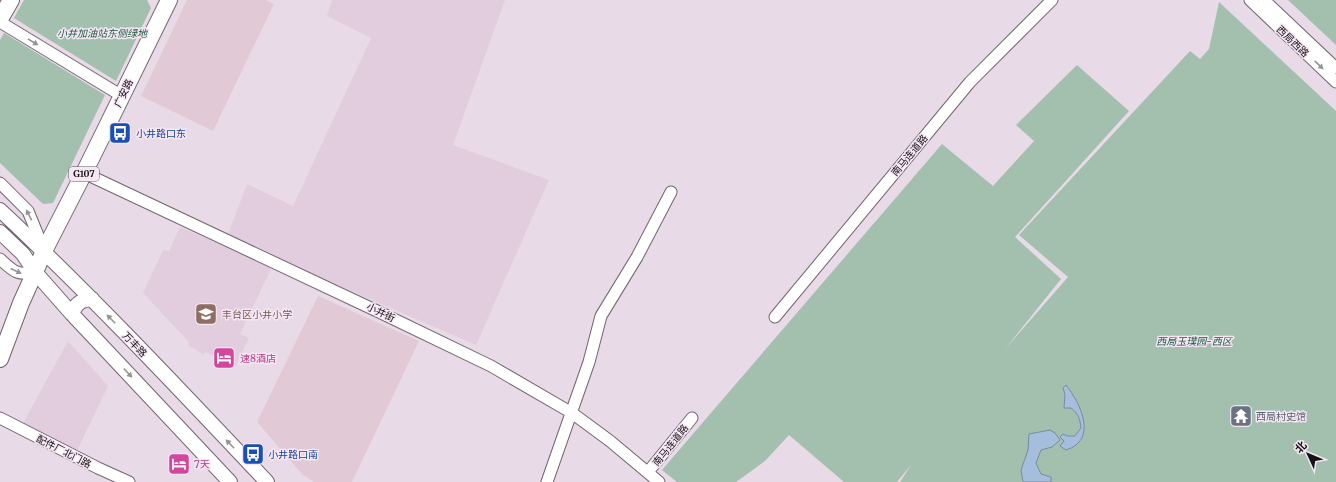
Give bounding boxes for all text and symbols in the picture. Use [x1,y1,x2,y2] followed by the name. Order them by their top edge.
[1274,23,1312,60] street label: 西局西路
[57,27,148,40] park label: 小井加油站东侧绿地
[27,39,39,46] one-way arrow
[1314,61,1324,70] one-way arrow
[111,77,136,110] street label: 广安路
[107,120,133,146] bus stop icon: 小井路口东
[136,127,186,140] place label: 小井路口东
[888,132,930,179] street label: 南马连道路
[69,167,99,181] road number: G107
[26,209,32,220] one-way arrow
[10,268,22,274] one-way arrow
[364,300,397,325] street label: 小井街
[193,301,219,327] school or university icon: 丰台区小井小学
[222,308,292,321] place label: 丰台区小井小学
[106,314,116,324] one-way arrow
[120,329,150,360] street label: 万丰路
[1156,335,1234,348] park label: 西局玉璞园-西区
[211,345,237,371] hotel icon: 速8酒店
[240,352,276,365] place label: 速8酒店
[123,368,133,378] one-way arrow
[1228,403,1254,429] temple icon: 西局村史馆
[1256,410,1306,423] place label: 西局村史馆
[650,422,691,469] street label: 南马连道路
[34,432,93,471] street label: 配件厂北门路
[1288,434,1328,474] north arrow
[1292,438,1310,456] text: 北
[225,439,235,449] one-way arrow
[240,441,266,467] bus stop icon: 小井路口南
[268,448,318,461] place label: 小井路口南
[166,451,192,477] hotel icon: 7天
[194,458,210,471] place label: 7天

